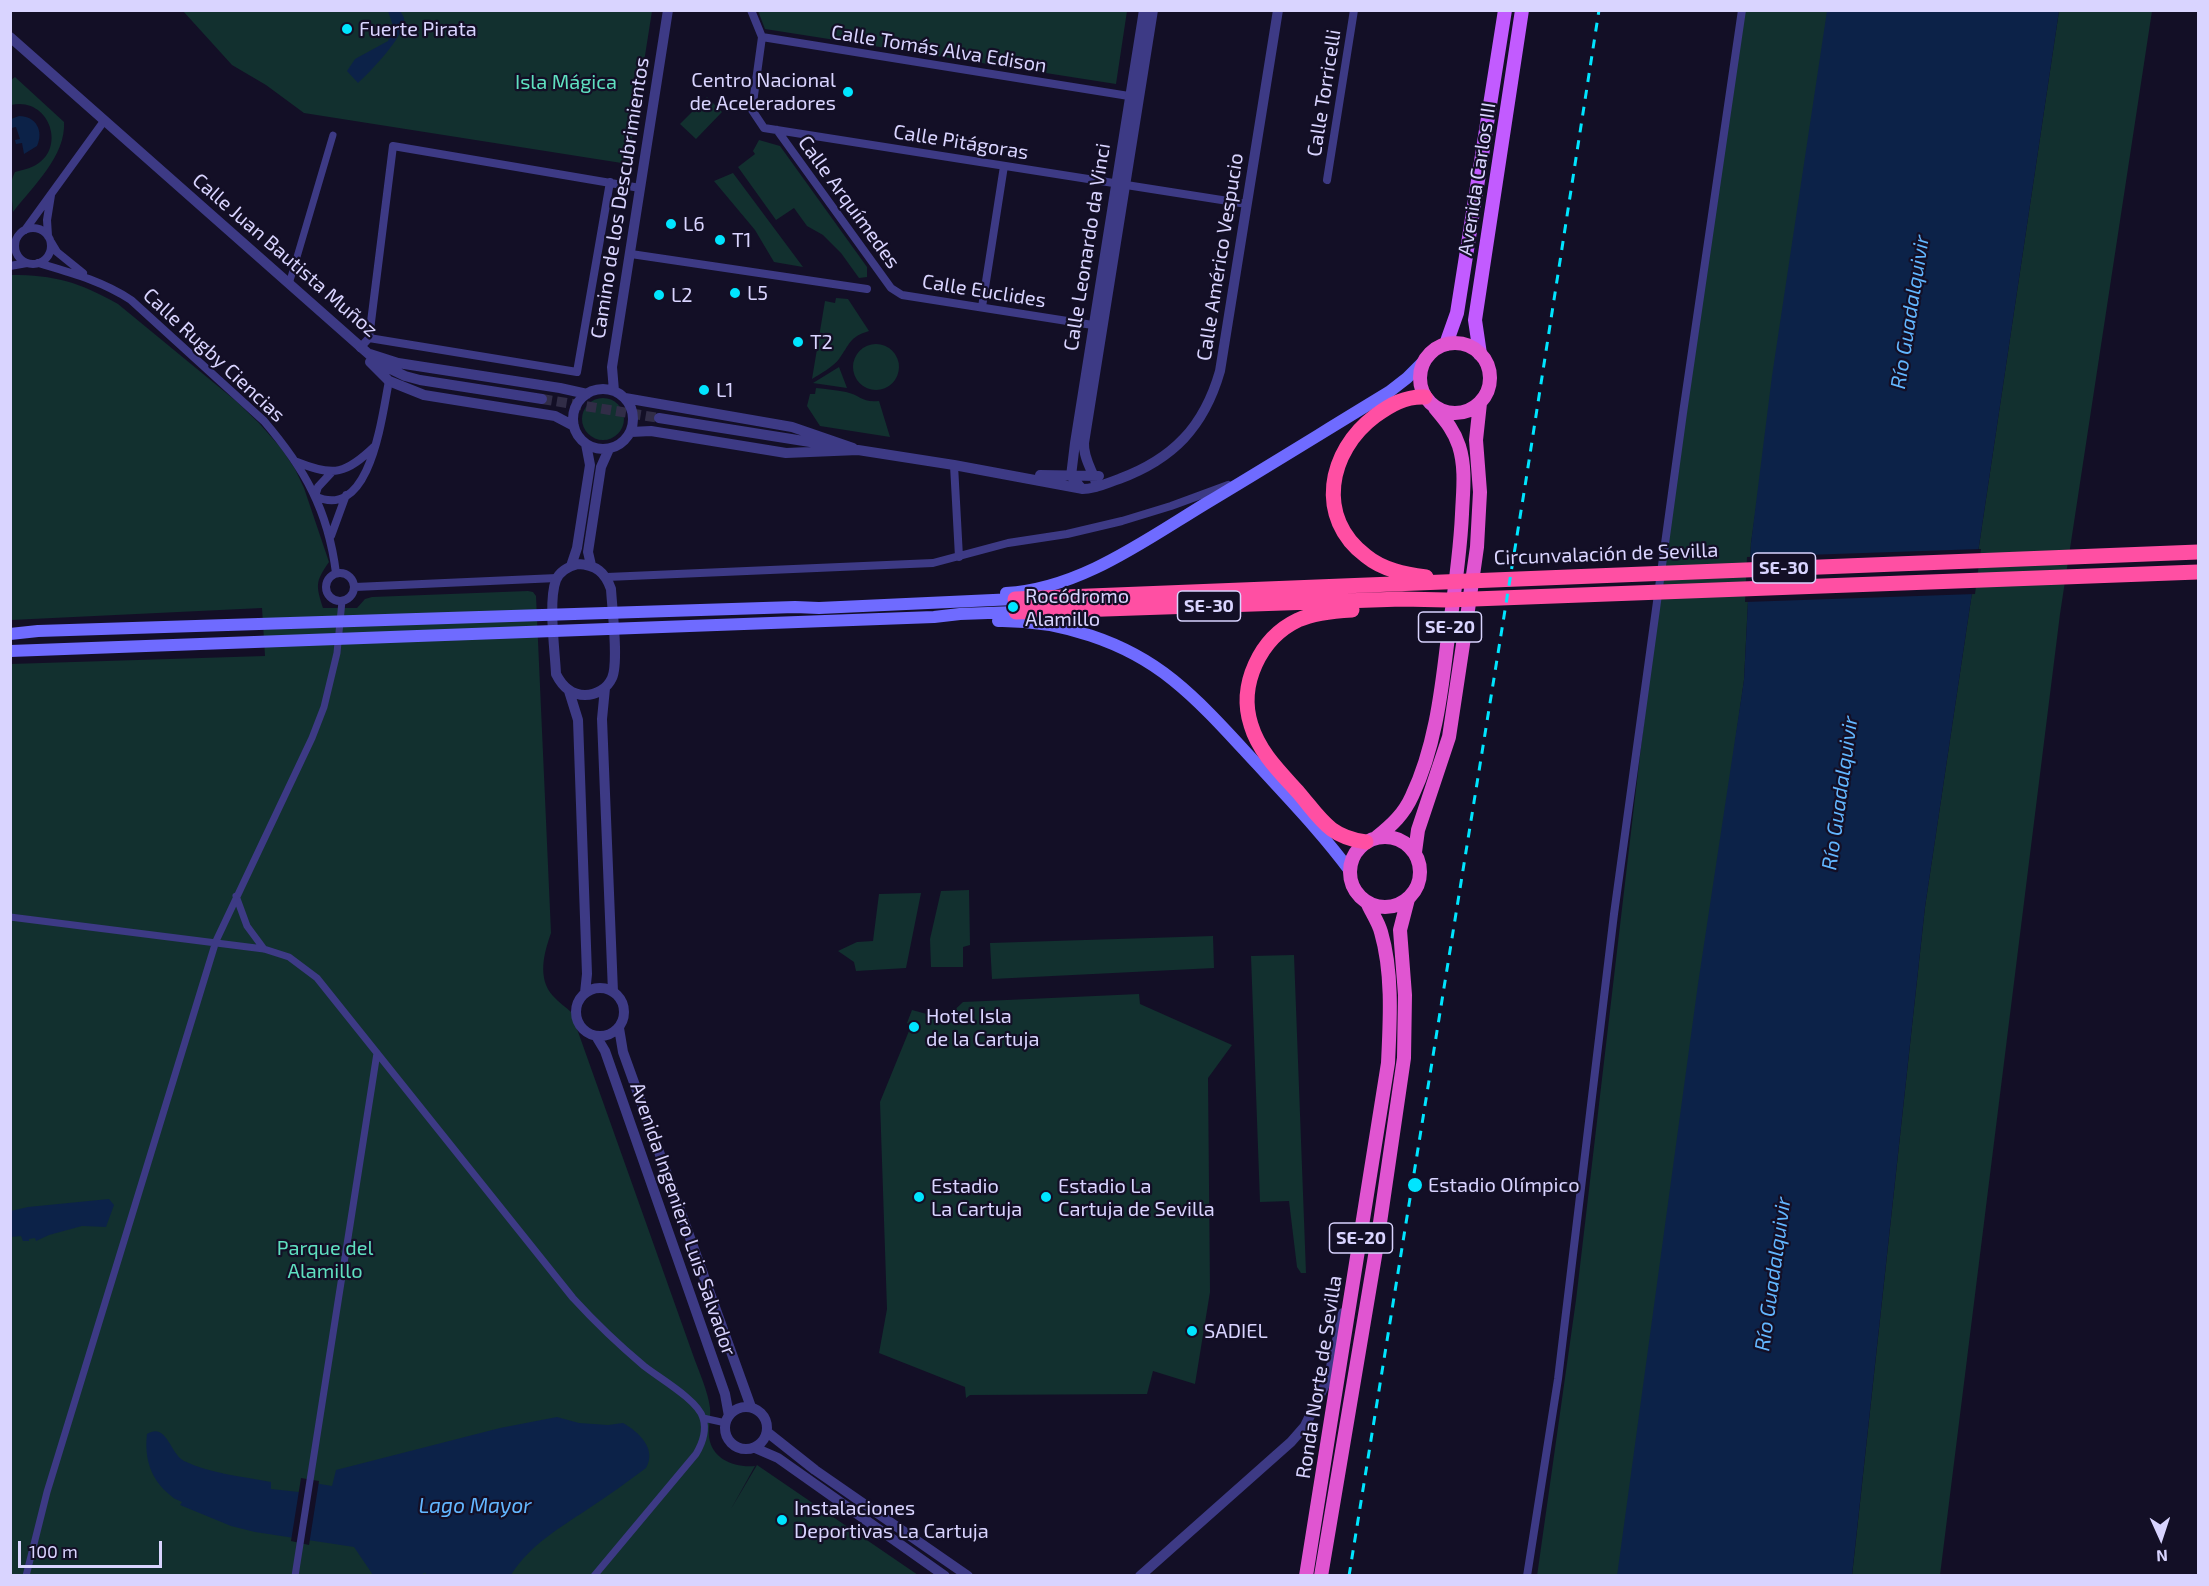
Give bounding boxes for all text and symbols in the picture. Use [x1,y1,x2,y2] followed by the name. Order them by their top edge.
[359,17,477,41] place label: Fuerte Pirata
[829,20,1049,78] street label: Calle Tomás Alva Edison
[340,22,354,36] marker: Fuerte Pirata
[1302,28,1346,158] street label: Calle Torricelli
[586,56,654,340] street label: Camino de los Descubrimientos
[689,68,836,115] place label: Centro Nacional de Aceleradores
[515,70,617,94] park label: Isla Mágica
[841,85,855,99] marker: Centro Nacional de Aceleradores
[1453,101,1501,257] street label: Avenida Carlos III
[892,119,1030,165] street label: Calle Pitágoras
[793,131,905,273] street label: Calle Arquímedes
[1059,141,1115,353] street label: Calle Leonardo da Vinci
[1192,151,1248,363] street label: Calle Américo Vespucio
[188,168,382,342] street label: Calle Juan Bautista Muñoz
[683,212,705,236] place label: L6
[664,217,678,231] marker: L6
[732,228,752,252] place label: T1
[713,233,727,247] marker: T1
[1885,233,1935,391] water label: Río Guadalquivir
[920,269,1048,313] street label: Calle Euclides
[747,281,768,305] place label: L5
[138,283,290,427] street label: Calle Rugby Ciencias
[671,283,693,307] place label: L2
[728,286,742,300] marker: L5
[652,288,666,302] marker: L2
[810,330,833,354] place label: T2
[791,335,805,349] marker: T2
[716,378,733,402] place label: L1
[697,383,711,397] marker: L1
[1493,538,1719,570] street label: Circunvalación de Sevilla
[1752,553,1816,583] road number: SE-30
[1025,584,1129,631] place label: Rocódromo Alamillo
[1178,591,1240,621] road number: SE-30
[1006,600,1020,614] marker: Rocódromo Alamillo
[1418,612,1482,642] road number: SE-20
[1817,714,1863,872] water label: Río Guadalquivir
[926,1004,1039,1051] place label: Hotel Isla de la Cartuja
[907,1020,921,1034] marker: Hotel Isla de la Cartuja
[625,1079,741,1359] street label: Avenida Ingeniero Luis Salvador
[1428,1173,1580,1197] place label: Estadio Olímpico
[931,1174,1022,1221] place label: Estadio La Cartuja
[1058,1174,1215,1221] place label: Estadio La Cartuja de Sevilla
[1406,1176,1424,1194] marker: Estadio Olímpico
[912,1190,926,1204] marker: Estadio La Cartuja
[1039,1190,1053,1204] marker: Estadio La Cartuja de Sevilla
[1750,1195,1796,1353] water label: Río Guadalquivir
[1330,1223,1392,1253] road number: SE-20
[277,1236,373,1283] park label: Parque del Alamillo
[1291,1274,1347,1480] street label: Ronda Norte de Sevilla
[1204,1319,1268,1343] place label: SADIEL
[1185,1324,1199,1338] marker: SADIEL
[418,1493,532,1519] water label: Lago Mayor
[794,1496,989,1543] place label: Instalaciones Deportivas La Cartuja
[2131,1508,2191,1568] north arrow
[775,1513,789,1527] marker: Instalaciones Deportivas La Cartuja
[21,1529,165,1567] scale bar
[29,1540,78,1562] text: 100 m
[2156,1547,2168,1566] text: N

